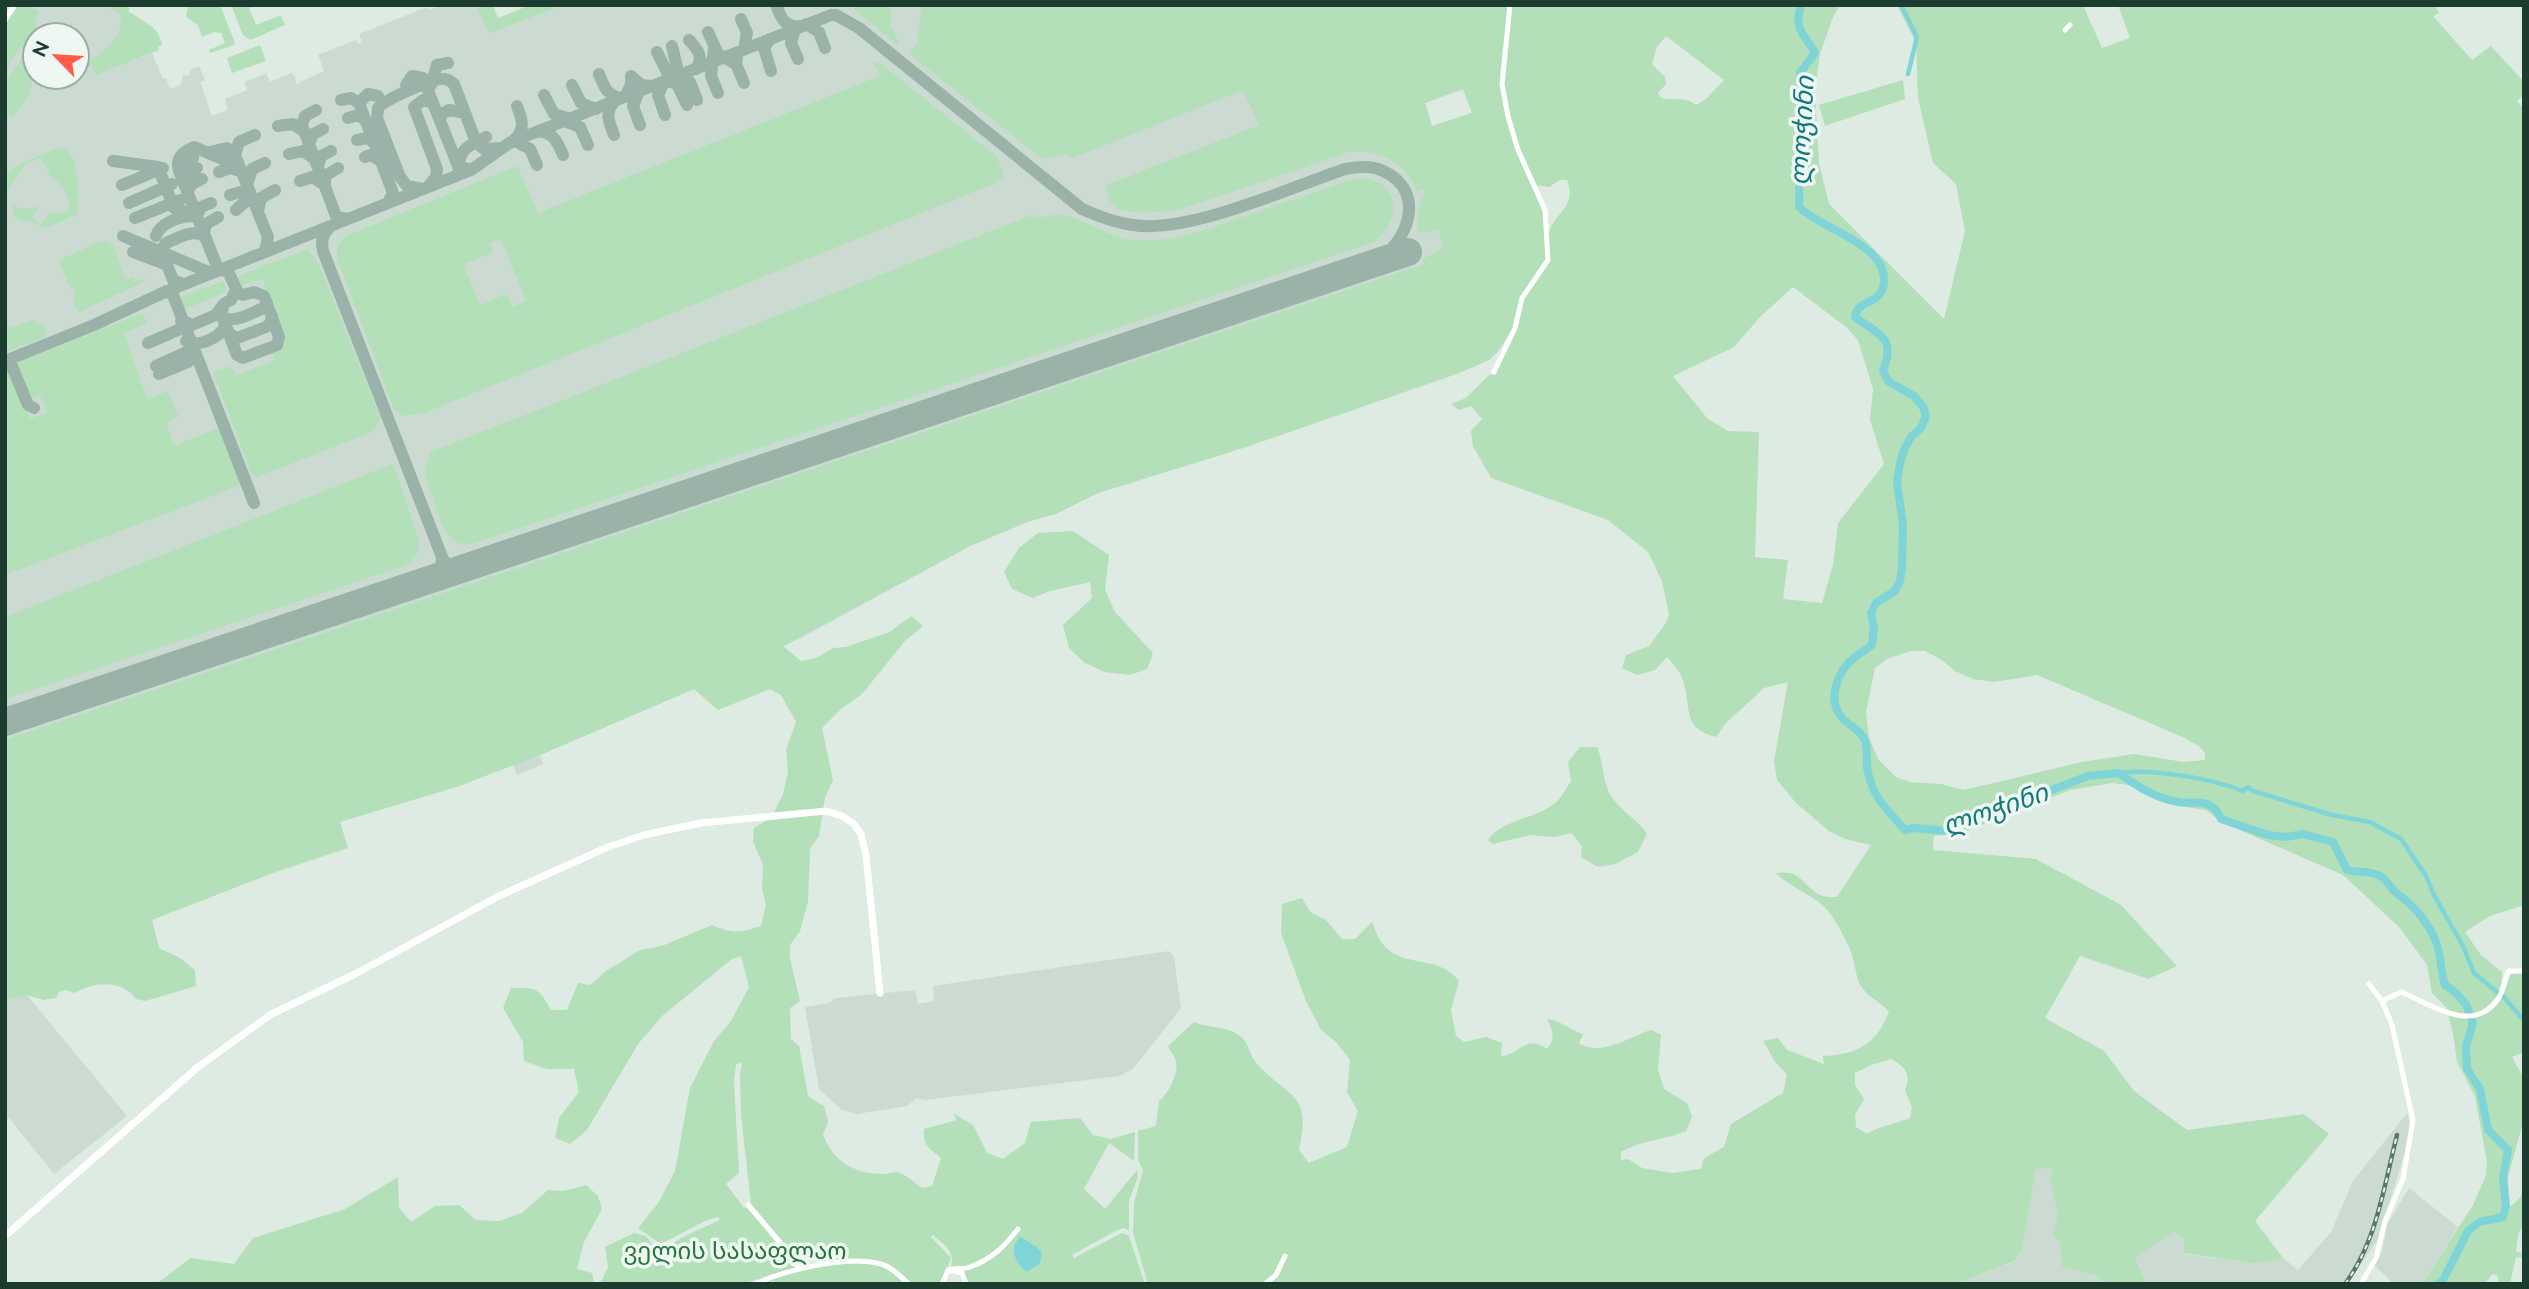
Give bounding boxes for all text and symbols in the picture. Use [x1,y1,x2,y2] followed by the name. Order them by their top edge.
[21,21,91,91] north arrow
[28,38,54,60] text: N
[1784,74,1821,187] water label: ლოჭინი
[1938,777,2053,842] water label: ლოჭინი
[623,1236,847,1265] park label: ველის სასაფლაო

